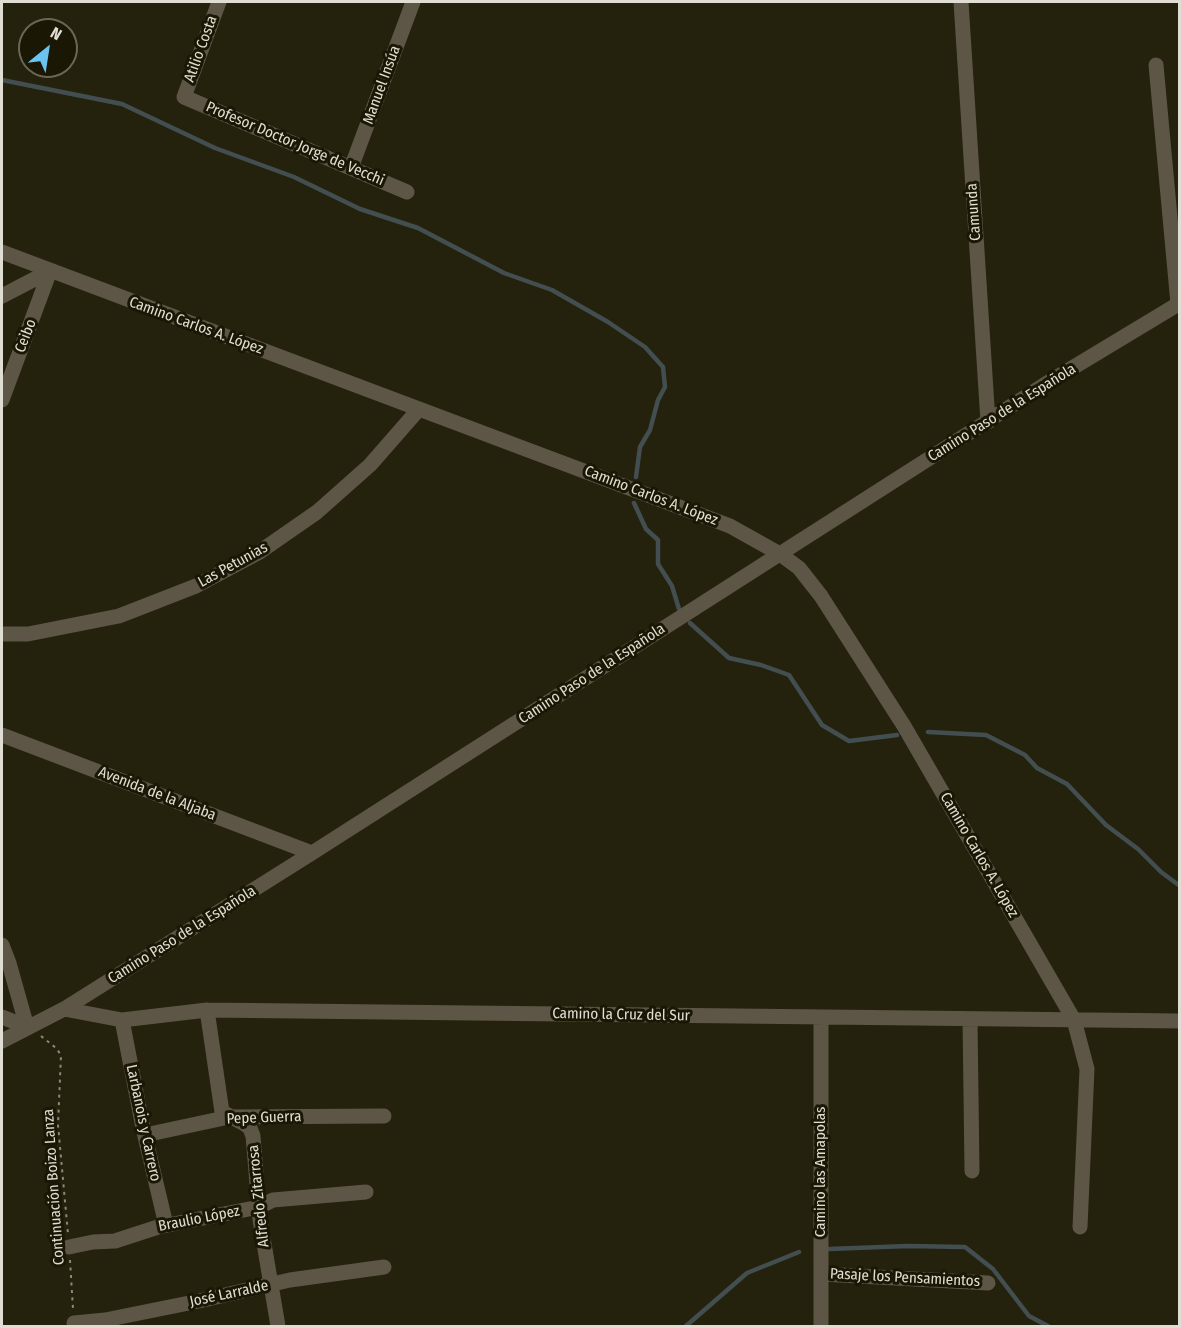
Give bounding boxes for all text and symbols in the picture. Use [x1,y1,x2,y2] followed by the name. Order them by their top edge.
[181,13,221,85] street label: Atilio Costa
[18,18,78,78] north arrow
[47,23,65,44] text: N
[360,43,404,127] street label: Manuel Insúa
[203,98,387,190] street label: Profesor Doctor Jorge de Vecchi
[963,183,985,241] street label: Camunda
[127,293,265,359] street label: Camino Carlos A. López
[11,317,41,355] street label: Ceibo
[925,360,1079,466] street label: Camino Paso de la Española
[582,462,720,530] street label: Camino Carlos A. López
[195,539,271,591] street label: Las Petunias
[515,620,669,728] street label: Camino Paso de la Española
[96,763,218,825] street label: Avenida de la Aljaba
[936,789,1022,921] street label: Camino Carlos A. López
[105,882,259,988] street label: Camino Paso de la Española
[552,1005,690,1025] street label: Camino la Cruz del Sur
[122,1063,164,1183] street label: Larbanois y Carrero
[812,1107,830,1237] street label: Camino las Amapolas
[40,1108,68,1266] street label: Continuación Boizo Lanza
[226,1108,302,1128] street label: Pepe Guerra
[245,1144,273,1248] street label: Alfredo Zitarrosa
[157,1202,241,1236] street label: Braulio López
[830,1265,980,1291] street label: Pasaje los Pensamientos
[188,1277,270,1311] street label: José Larralde

